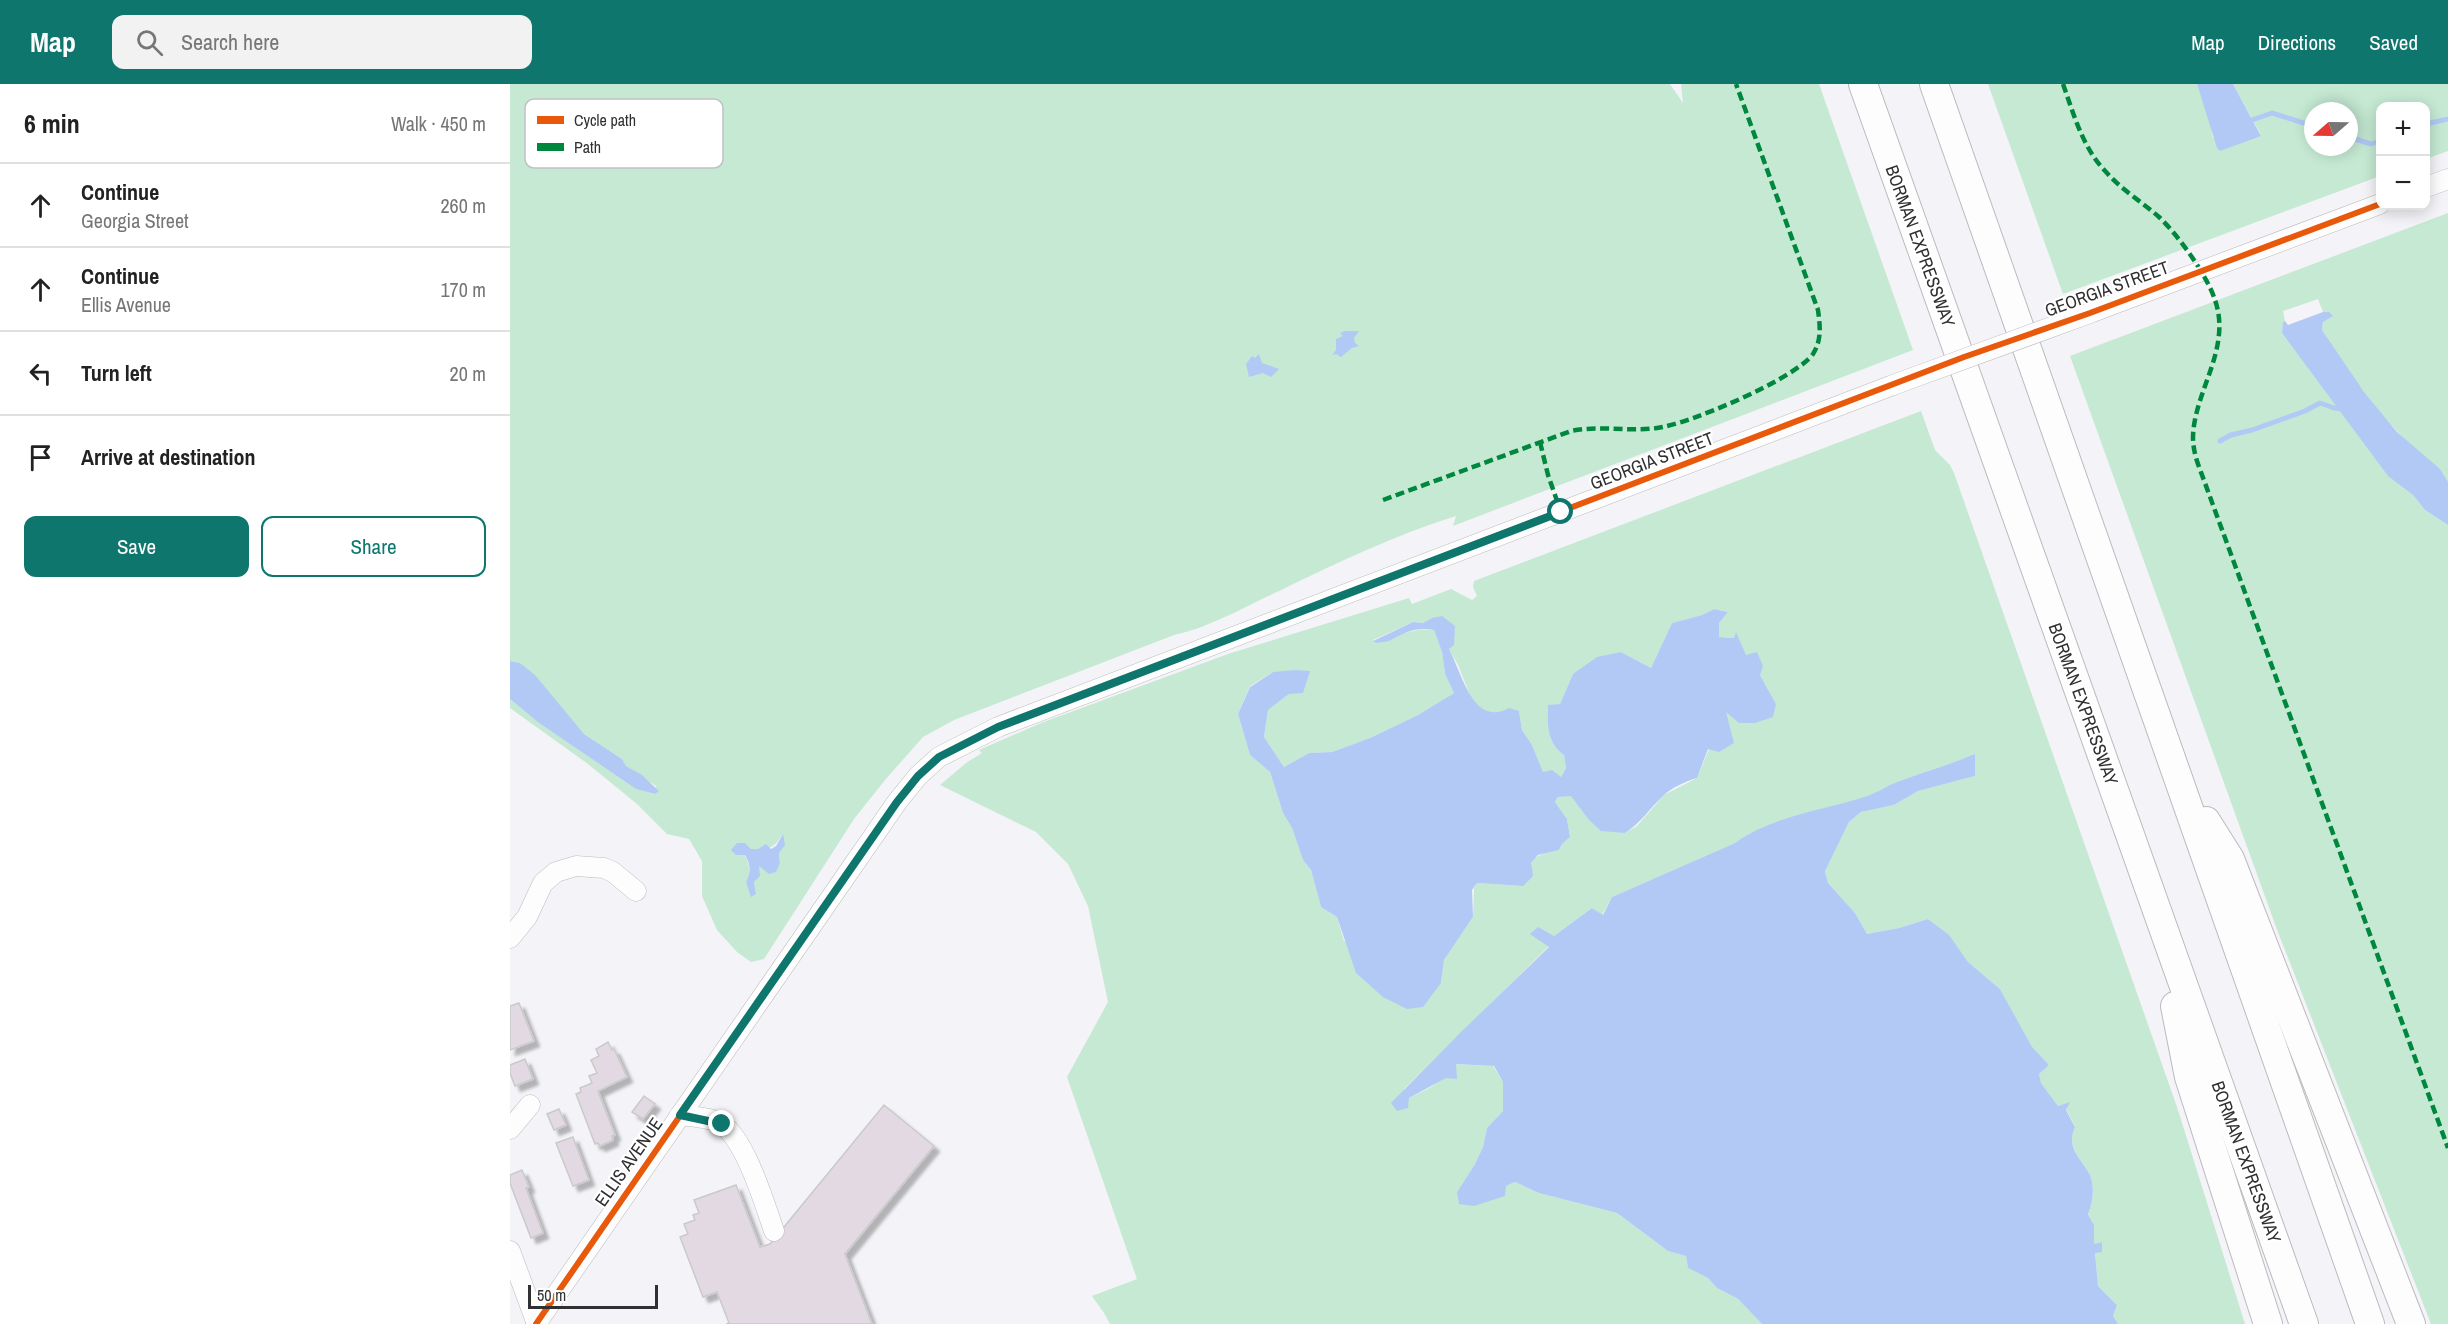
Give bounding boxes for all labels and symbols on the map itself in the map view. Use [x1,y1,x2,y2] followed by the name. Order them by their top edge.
[525,99,723,168] legend
[2304,102,2358,156] north arrow
[574,109,636,131] text: Cycle path
[574,136,601,158] text: Path
[1880,161,1961,330] street label: BORMAN EXPRESSWAY
[2041,254,2172,323] street label: GEORGIA STREET
[1586,425,1717,496] street label: GEORGIA STREET
[1547,498,1573,524] route start
[2043,619,2124,788] street label: BORMAN EXPRESSWAY
[2206,1077,2287,1246] street label: BORMAN EXPRESSWAY
[708,1110,734,1136] route end
[589,1112,668,1211] street label: ELLIS AVENUE
[528,1282,658,1310] scale bar

